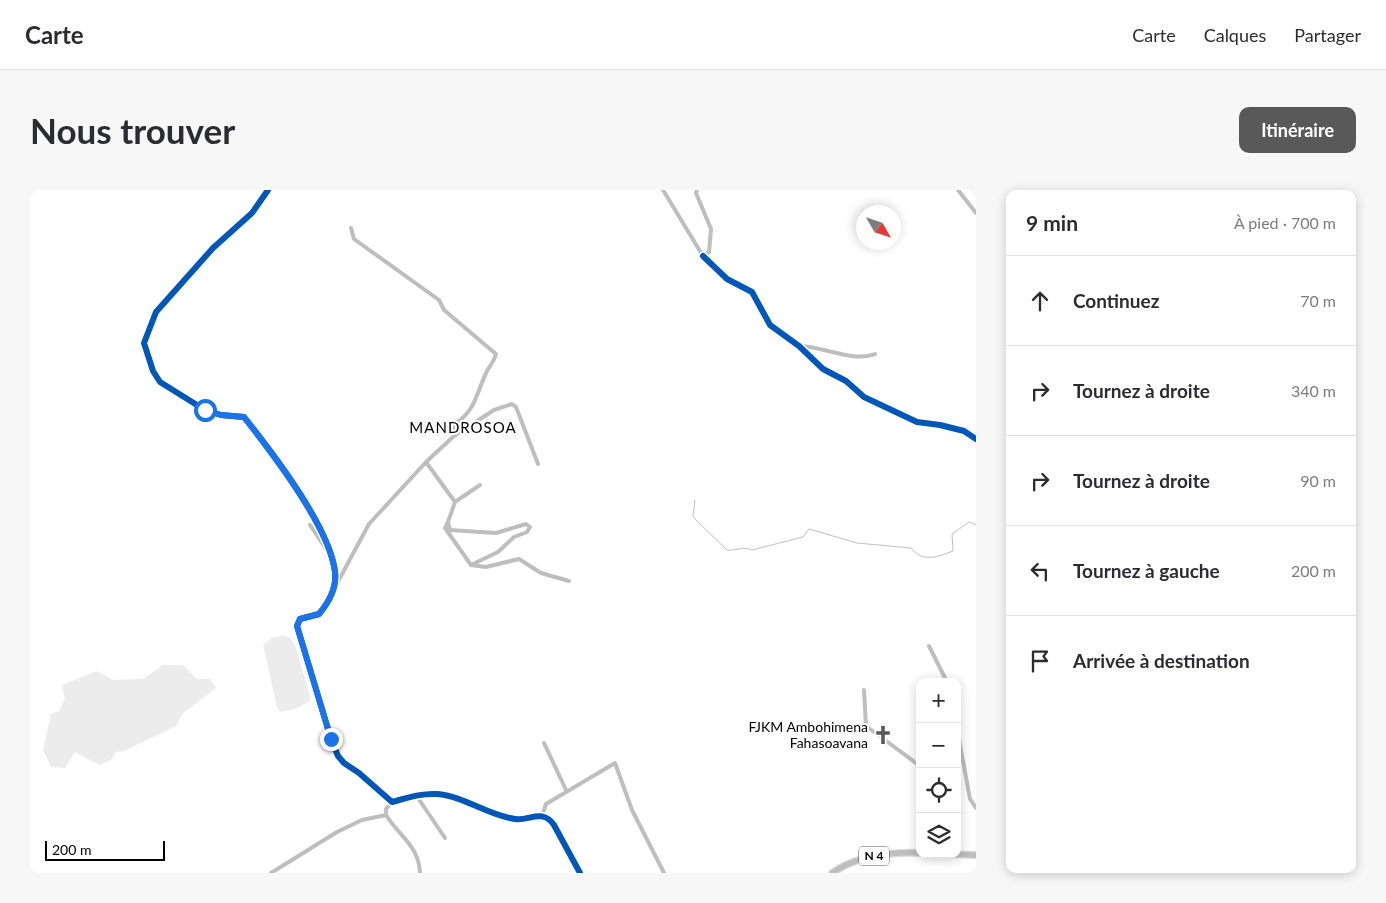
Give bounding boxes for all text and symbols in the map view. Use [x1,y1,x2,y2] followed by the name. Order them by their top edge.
[25,20,84,49] text: Carte
[1132,24,1176,46] text: Carte
[1204,24,1266,46] text: Calques
[1294,24,1361,46] text: Partager
[1239,107,1356,153] button: Itinéraire
[30,109,235,151] text: Nous trouver
[856,205,901,250] north arrow
[1026,210,1078,235] text: 9 min
[1234,213,1336,232] text: À pied · 700 m
[1026,287,1054,315] icon: ahead
[1073,289,1159,312] text: Continuez
[1300,291,1336,310] text: 70 m
[1026,377,1054,405] icon: right
[1073,379,1210,402] text: Tournez à droite
[1291,381,1336,400] text: 340 m
[194,399,217,422] route start
[409,418,517,436] district label: MANDROSOA
[1026,467,1054,495] icon: right
[1073,469,1210,492] text: Tournez à droite
[1300,471,1336,490] text: 90 m
[1026,557,1054,585] icon: left
[1073,559,1220,582] text: Tournez à gauche
[1291,561,1336,580] text: 200 m
[1026,647,1054,675] icon: arrive
[1073,649,1250,672] text: Arrivée à destination
[916,678,961,858] map controls
[916,678,961,723] button: +
[748,718,868,751] place label: FJKM Ambohimena Fahasoavana
[916,723,961,768] button: −
[872,724,894,746] church icon: FJKM Ambohimena Fahasoavana
[320,728,343,751] route end
[916,768,961,813] button: locate
[916,813,961,858] button: layers
[45,838,165,861] scale bar
[52,841,91,858] text: 200 m
[859,846,889,866] road number: N 4

